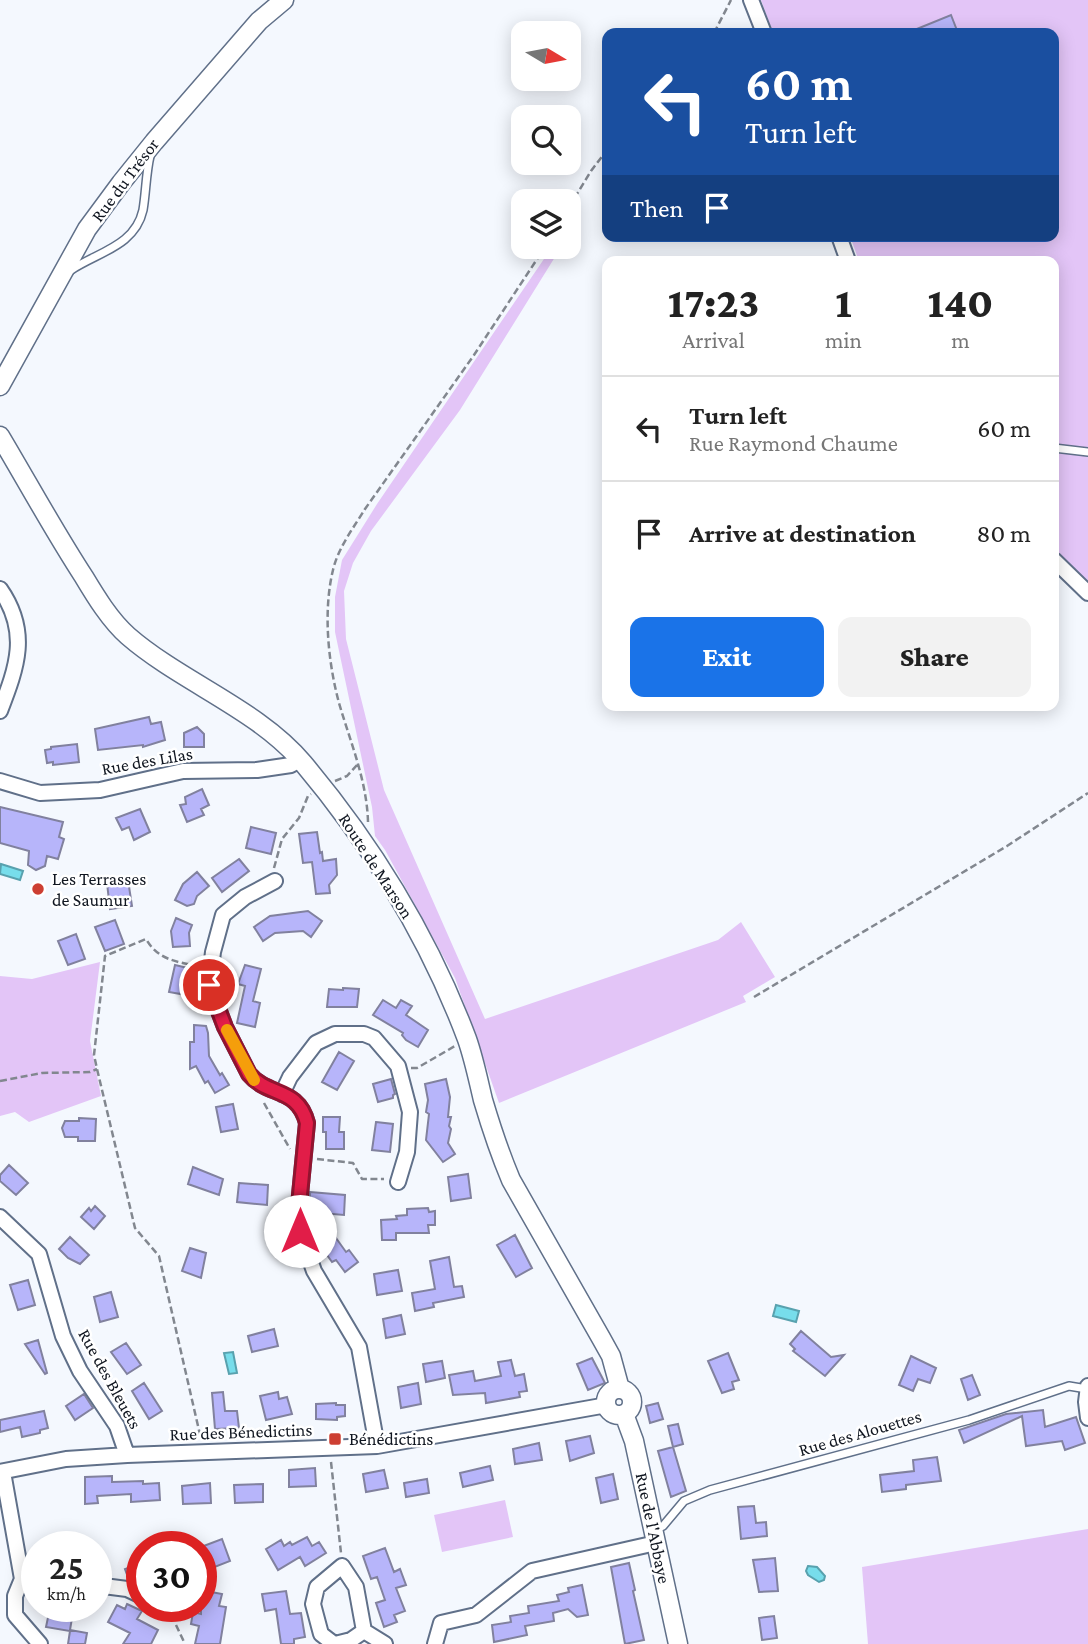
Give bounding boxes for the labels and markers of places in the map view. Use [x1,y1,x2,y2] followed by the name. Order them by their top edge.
[52,869,146,910] place label: Les Terrasses de Saumur
[30,881,46,897] marker: Les Terrasses de Saumur
[179,955,239,1015] pin
[349,1429,433,1449] place label: Bénédictins
[327,1431,343,1447] marker: Bénédictins

